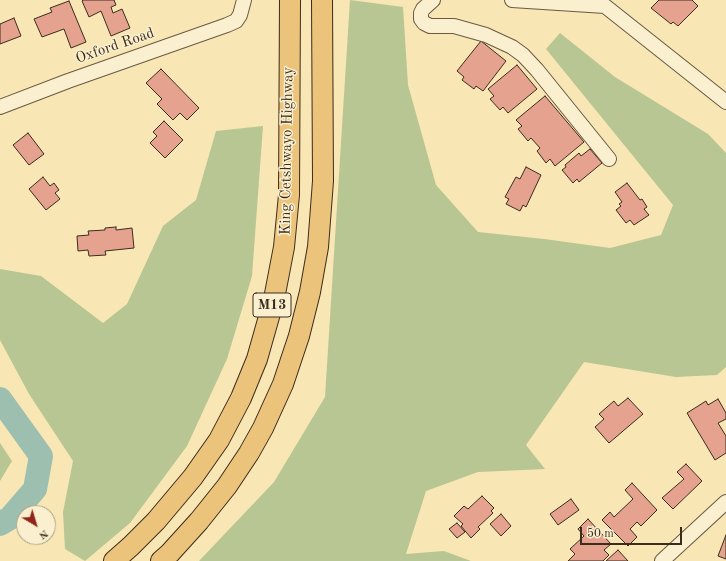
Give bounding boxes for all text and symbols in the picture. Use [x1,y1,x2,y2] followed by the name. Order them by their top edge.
[73,24,157,68] street label: Oxford Road
[277,67,297,235] street label: King Cetshwayo Highway
[253,293,291,317] road number: M13
[16,505,56,545] north arrow
[582,519,684,545] scale bar
[36,527,50,541] text: N
[587,528,614,540] text: 50 m

